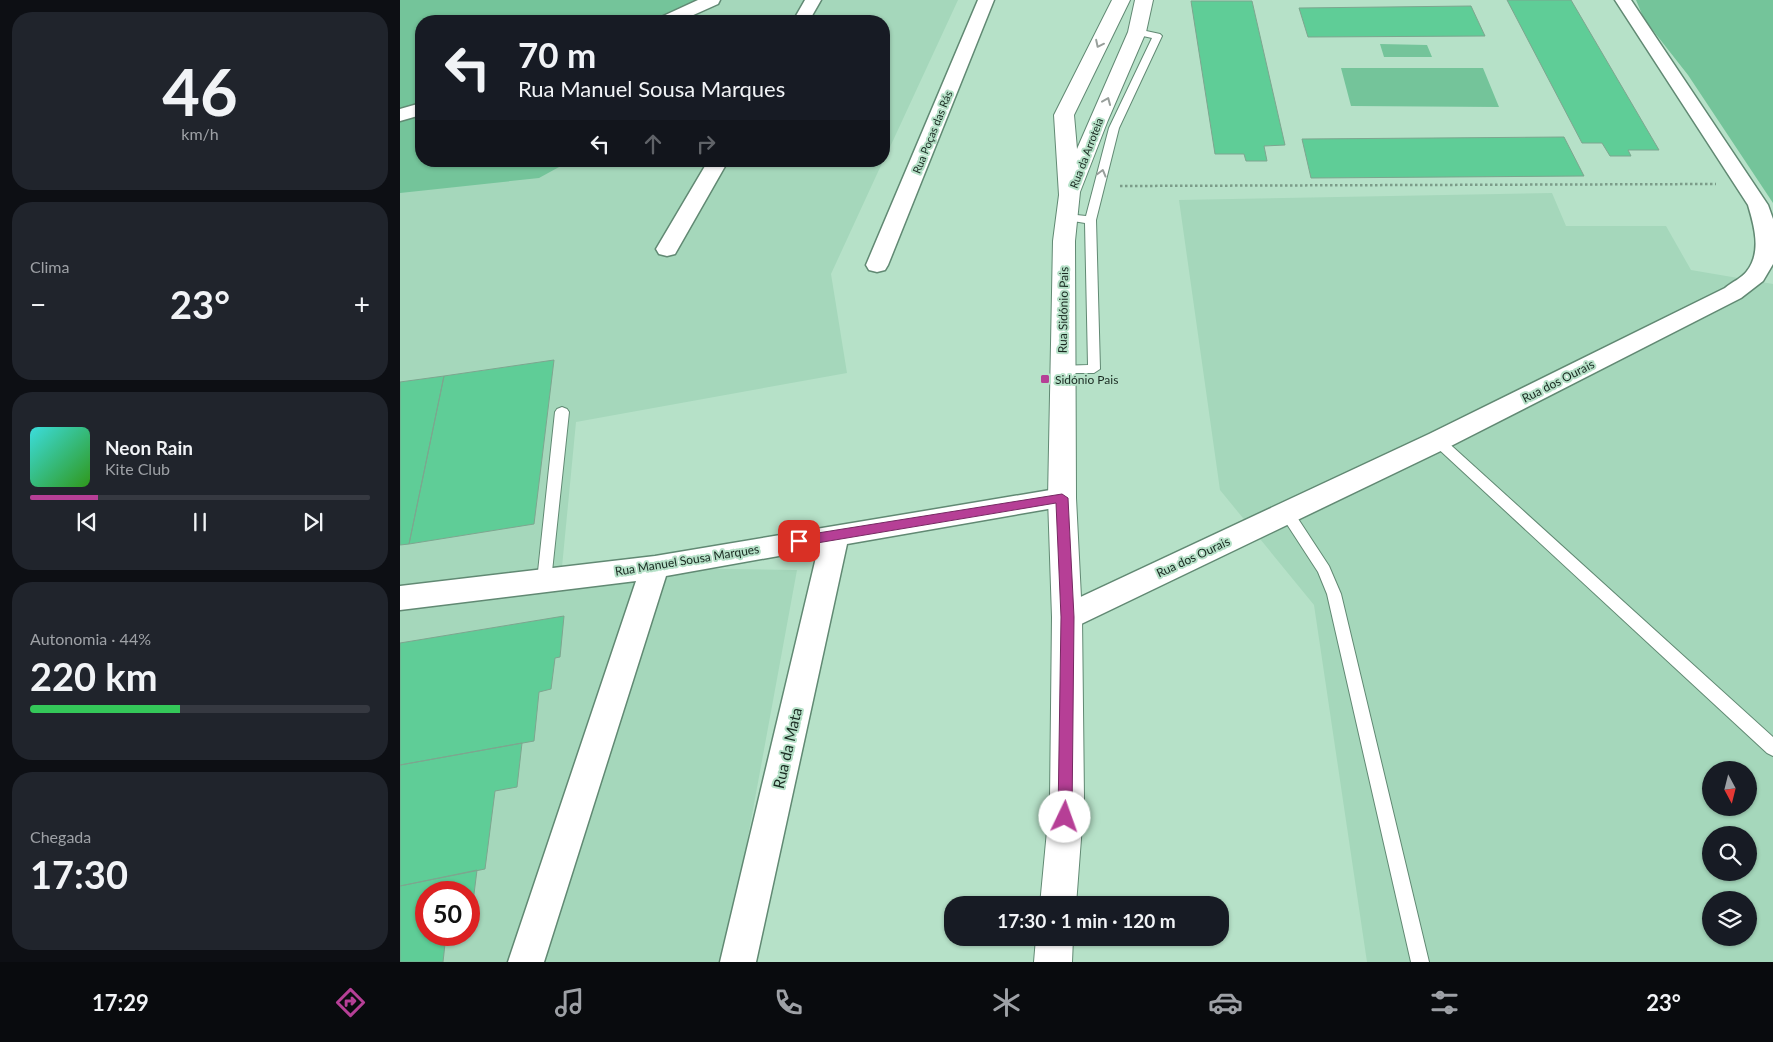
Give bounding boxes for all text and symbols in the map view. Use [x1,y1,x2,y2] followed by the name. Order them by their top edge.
[518,33,596,75] text: 70 m
[435,35,500,100] icon: left
[1095,39,1105,48] one-way arrow
[162,52,238,130] text: 46
[518,75,785,102] text: Rua Manuel Sousa Marques
[909,88,955,175] street label: Rua Poças das Rás
[1100,97,1111,106] one-way arrow
[1067,116,1105,190] street label: Rua da Arroteia
[181,124,219,143] text: km/h
[586,130,614,158] icon: left
[639,130,667,158] icon: ahead
[692,130,720,158] icon: right
[1097,169,1107,177] one-way arrow
[30,257,69,276] text: Clima
[1055,267,1071,353] street label: Rua Sidónio Pais
[170,281,230,327] text: 23°
[30,287,46,321] text: −
[354,287,370,321] text: +
[1519,356,1597,406] street label: Rua dos Ourais
[1055,372,1118,387] place label: Sidónio Pais
[1039,373,1051,385] marker: Sidónio Pais
[105,436,193,459] text: Neon Rain
[105,459,170,478] text: Kite Club
[73,508,101,536] icon: previous
[186,508,214,536] icon: pause
[299,508,327,536] icon: next
[778,520,820,562] pin
[785,527,813,555] icon: arrive
[1154,533,1232,581] street label: Rua dos Ourais
[614,541,760,579] street label: Rua Manuel Sousa Marques
[30,629,151,648] text: Autonomia · 44%
[30,653,158,699] text: 220 km
[769,706,805,790] street label: Rua da Mata
[1702,761,1758,816] north arrow
[1702,761,1757,946] map controls
[1038,790,1090,842] position arrow
[1702,826,1757,881] button: search
[30,827,91,846] text: Chegada
[30,851,128,897] text: 17:30
[415,881,480,946] speed limit sign: 50
[1702,891,1757,946] button: layers
[997,909,1176,932] text: 17:30 · 1 min · 120 m
[333,985,368,1020] icon: directions
[552,985,587,1020] icon: music
[771,985,806,1020] icon: phone
[989,985,1024,1020] icon: climate
[1208,985,1243,1020] icon: car
[1427,985,1462,1020] icon: filters
[92,989,149,1016] text: 17:29
[1646,989,1681,1016] text: 23°

